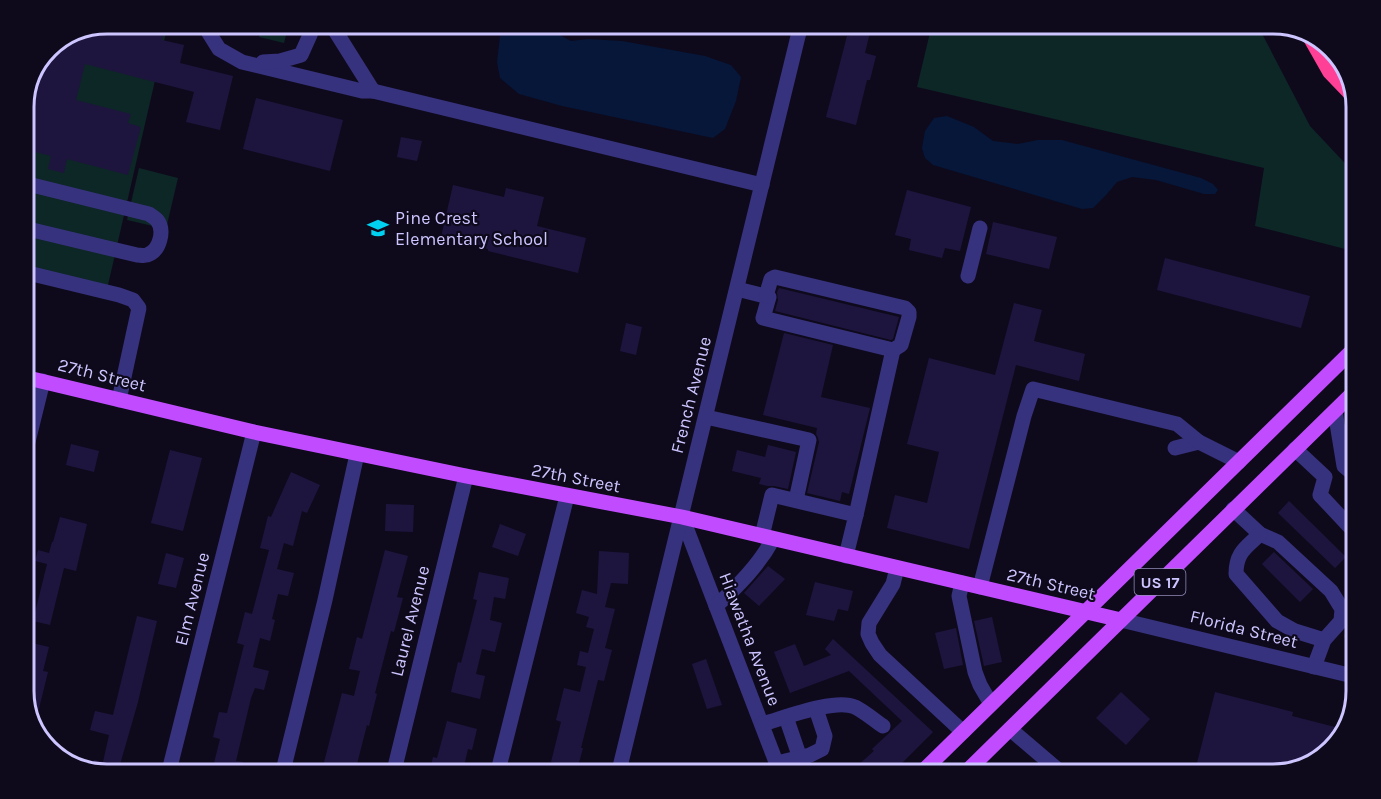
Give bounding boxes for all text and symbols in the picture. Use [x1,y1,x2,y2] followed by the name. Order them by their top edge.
[395,207,548,250] place label: Pine Crest Elementary School
[366,216,390,240] school or university icon: Pine Crest Elementary School
[666,334,716,456] street label: French Avenue
[56,353,149,397] street label: 27th Street
[530,459,623,497] street label: 27th Street
[170,550,214,648] street label: Elm Avenue
[386,563,434,679] street label: Laurel Avenue
[1005,563,1098,605] street label: 27th Street
[714,569,786,709] street label: Hiawatha Avenue
[1134,569,1186,595] road number: US 17
[1188,605,1300,653] street label: Florida Street

